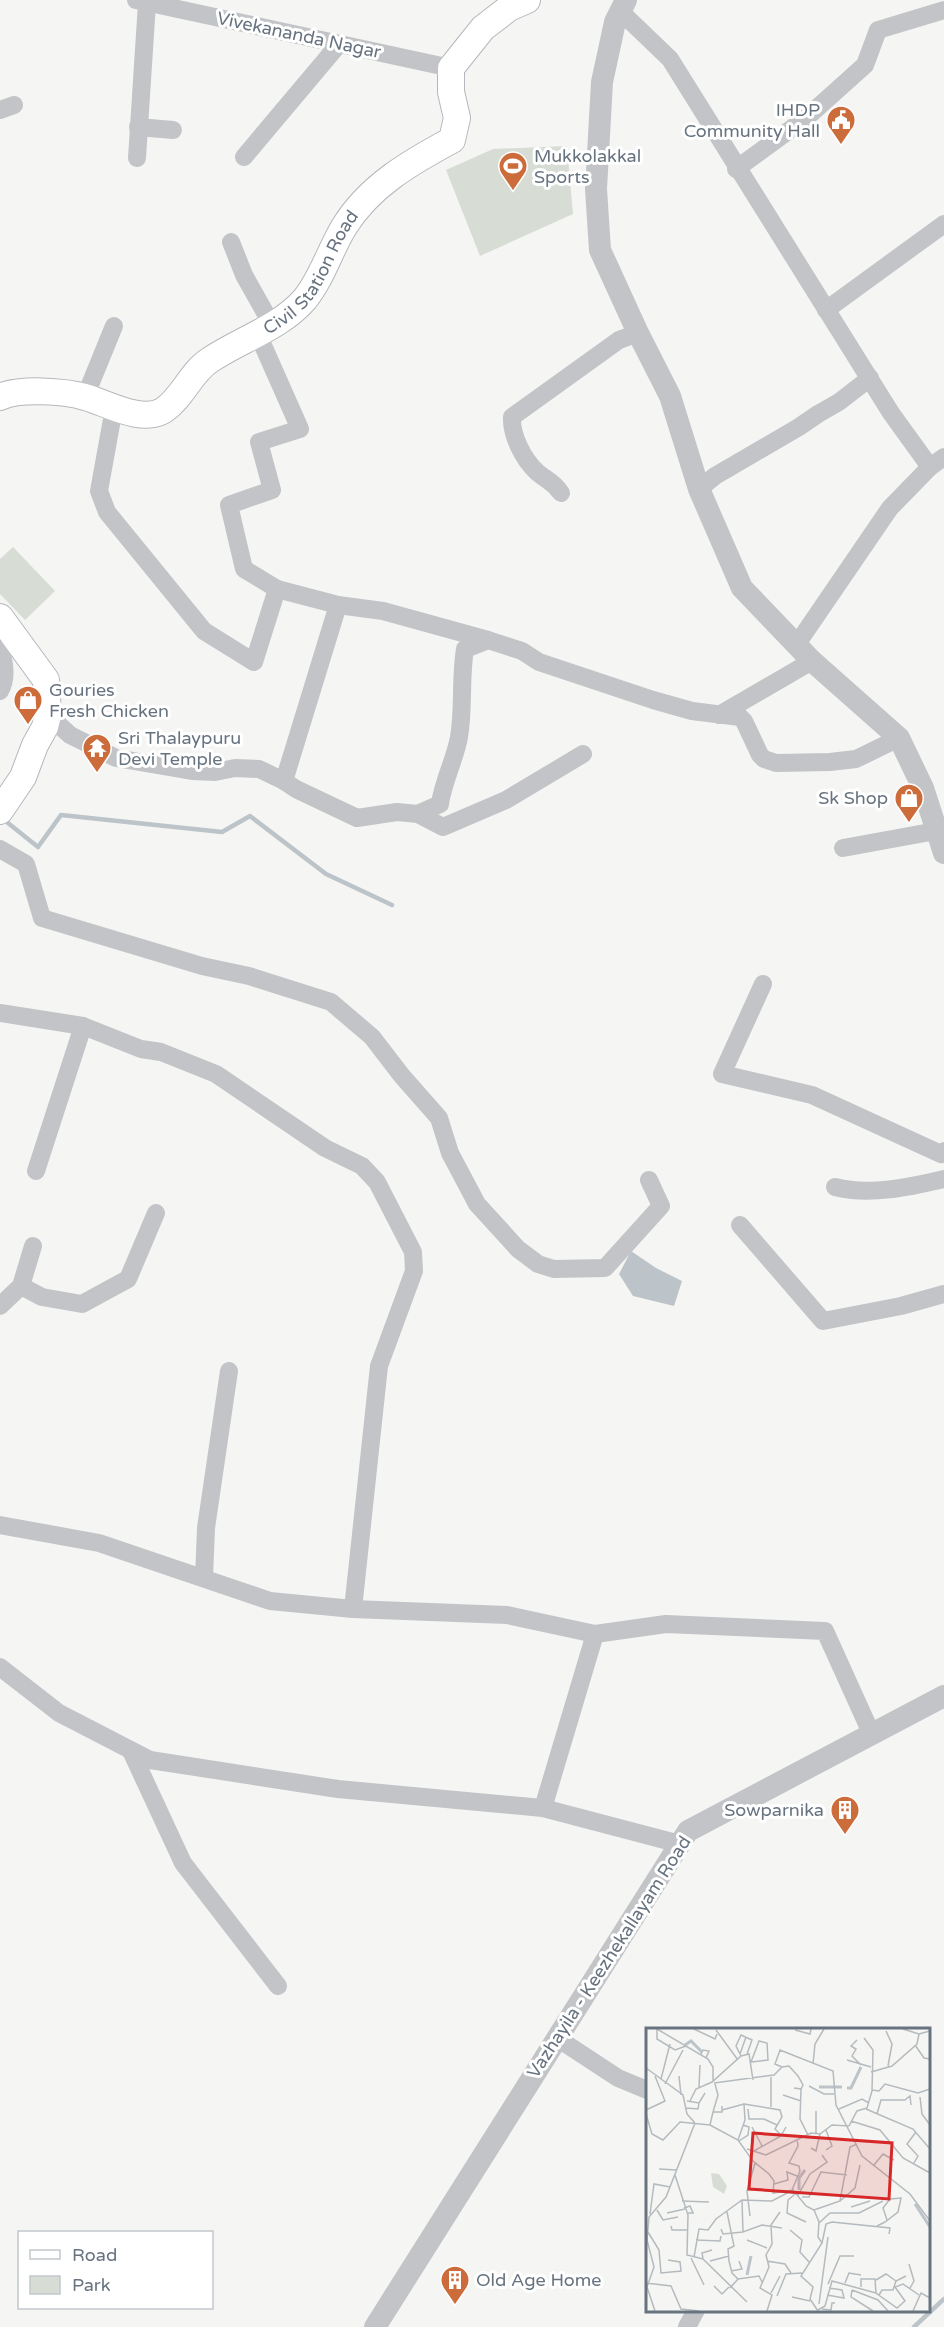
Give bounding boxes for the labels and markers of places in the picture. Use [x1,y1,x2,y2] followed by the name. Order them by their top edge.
[684,99,820,142] place label: IHDP Community Hall
[825,104,857,146] public building icon: IHDP Community Hall
[534,145,641,188] place label: Mukkolakkal Sports
[497,150,529,192] sports icon: Mukkolakkal Sports
[49,679,169,722] place label: Gouries Fresh Chicken
[12,684,44,726] shop icon: Gouries Fresh Chicken
[118,727,241,770] place label: Sri Thalaypuru Devi Temple
[81,732,113,774] temple icon: Sri Thalaypuru Devi Temple
[893,782,925,824] shop icon: Sk Shop
[818,787,888,809] place label: Sk Shop
[829,1794,861,1836] building icon: Sowparnika
[724,1799,824,1821] place label: Sowparnika
[439,2264,471,2306] building icon: Old Age Home
[476,2269,601,2291] place label: Old Age Home

